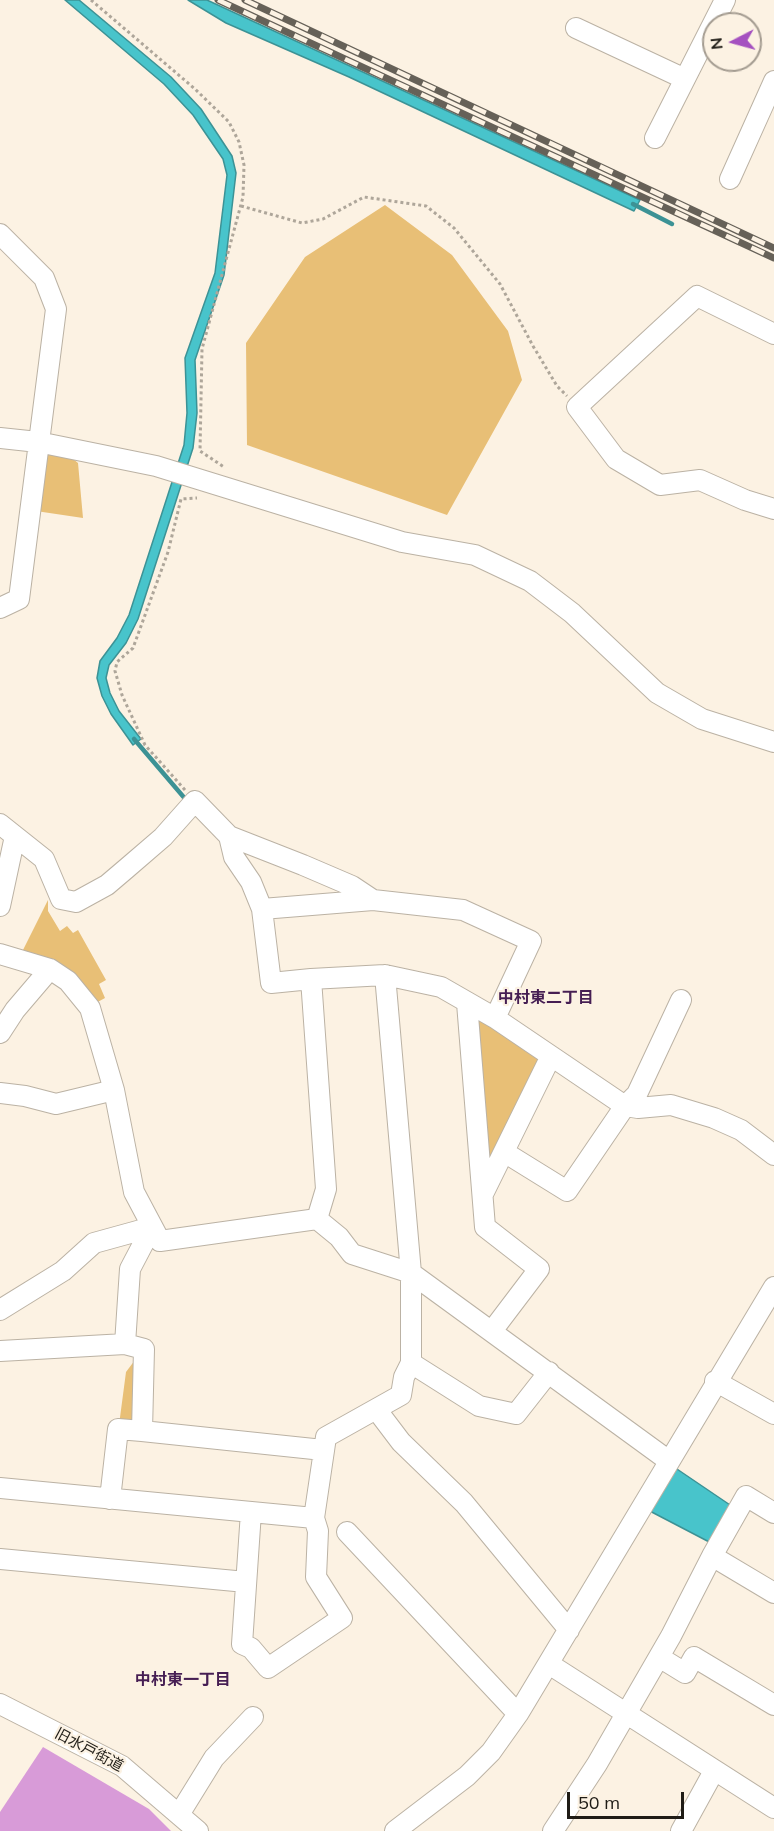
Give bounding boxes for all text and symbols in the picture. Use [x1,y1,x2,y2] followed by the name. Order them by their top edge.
[702,12,762,72] north arrow
[706,37,727,51] text: N
[498,988,594,1008] district label: 中村東二丁目
[135,1670,231,1690] district label: 中村東一丁目
[52,1724,126,1776] street label: 旧水戸街道
[570,1780,687,1818] scale bar
[578,1791,620,1814] text: 50 m

